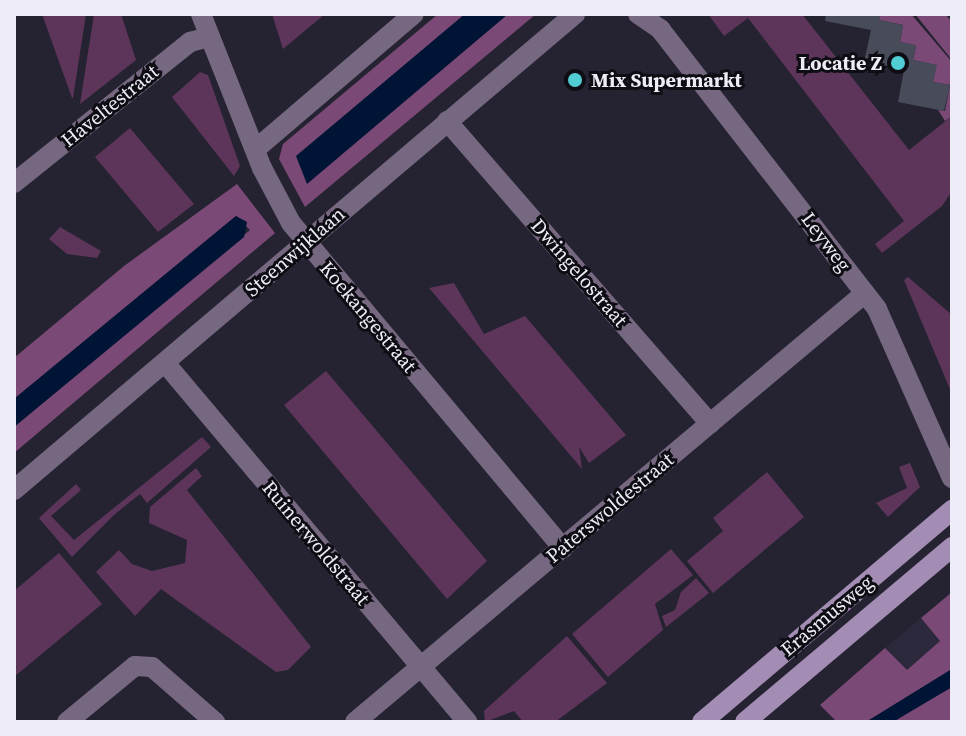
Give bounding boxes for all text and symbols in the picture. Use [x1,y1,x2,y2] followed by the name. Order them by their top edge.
[799,51,882,75] place label: Locatie Z
[889,54,907,72] marker: Locatie Z
[57,60,163,152] street label: Haveltestraat
[591,68,742,92] place label: Mix Supermarkt
[566,71,584,89] marker: Mix Supermarkt
[240,202,350,302] street label: Steenwijklaan
[796,208,856,276] street label: Leyweg
[526,214,632,332] street label: Dwingelostraat
[315,257,421,377] street label: Koekangestraat
[541,448,679,568] street label: Paterswoldestraat
[257,476,375,610] street label: Ruinerwoldstraat
[776,571,878,661] street label: Erasmusweg

